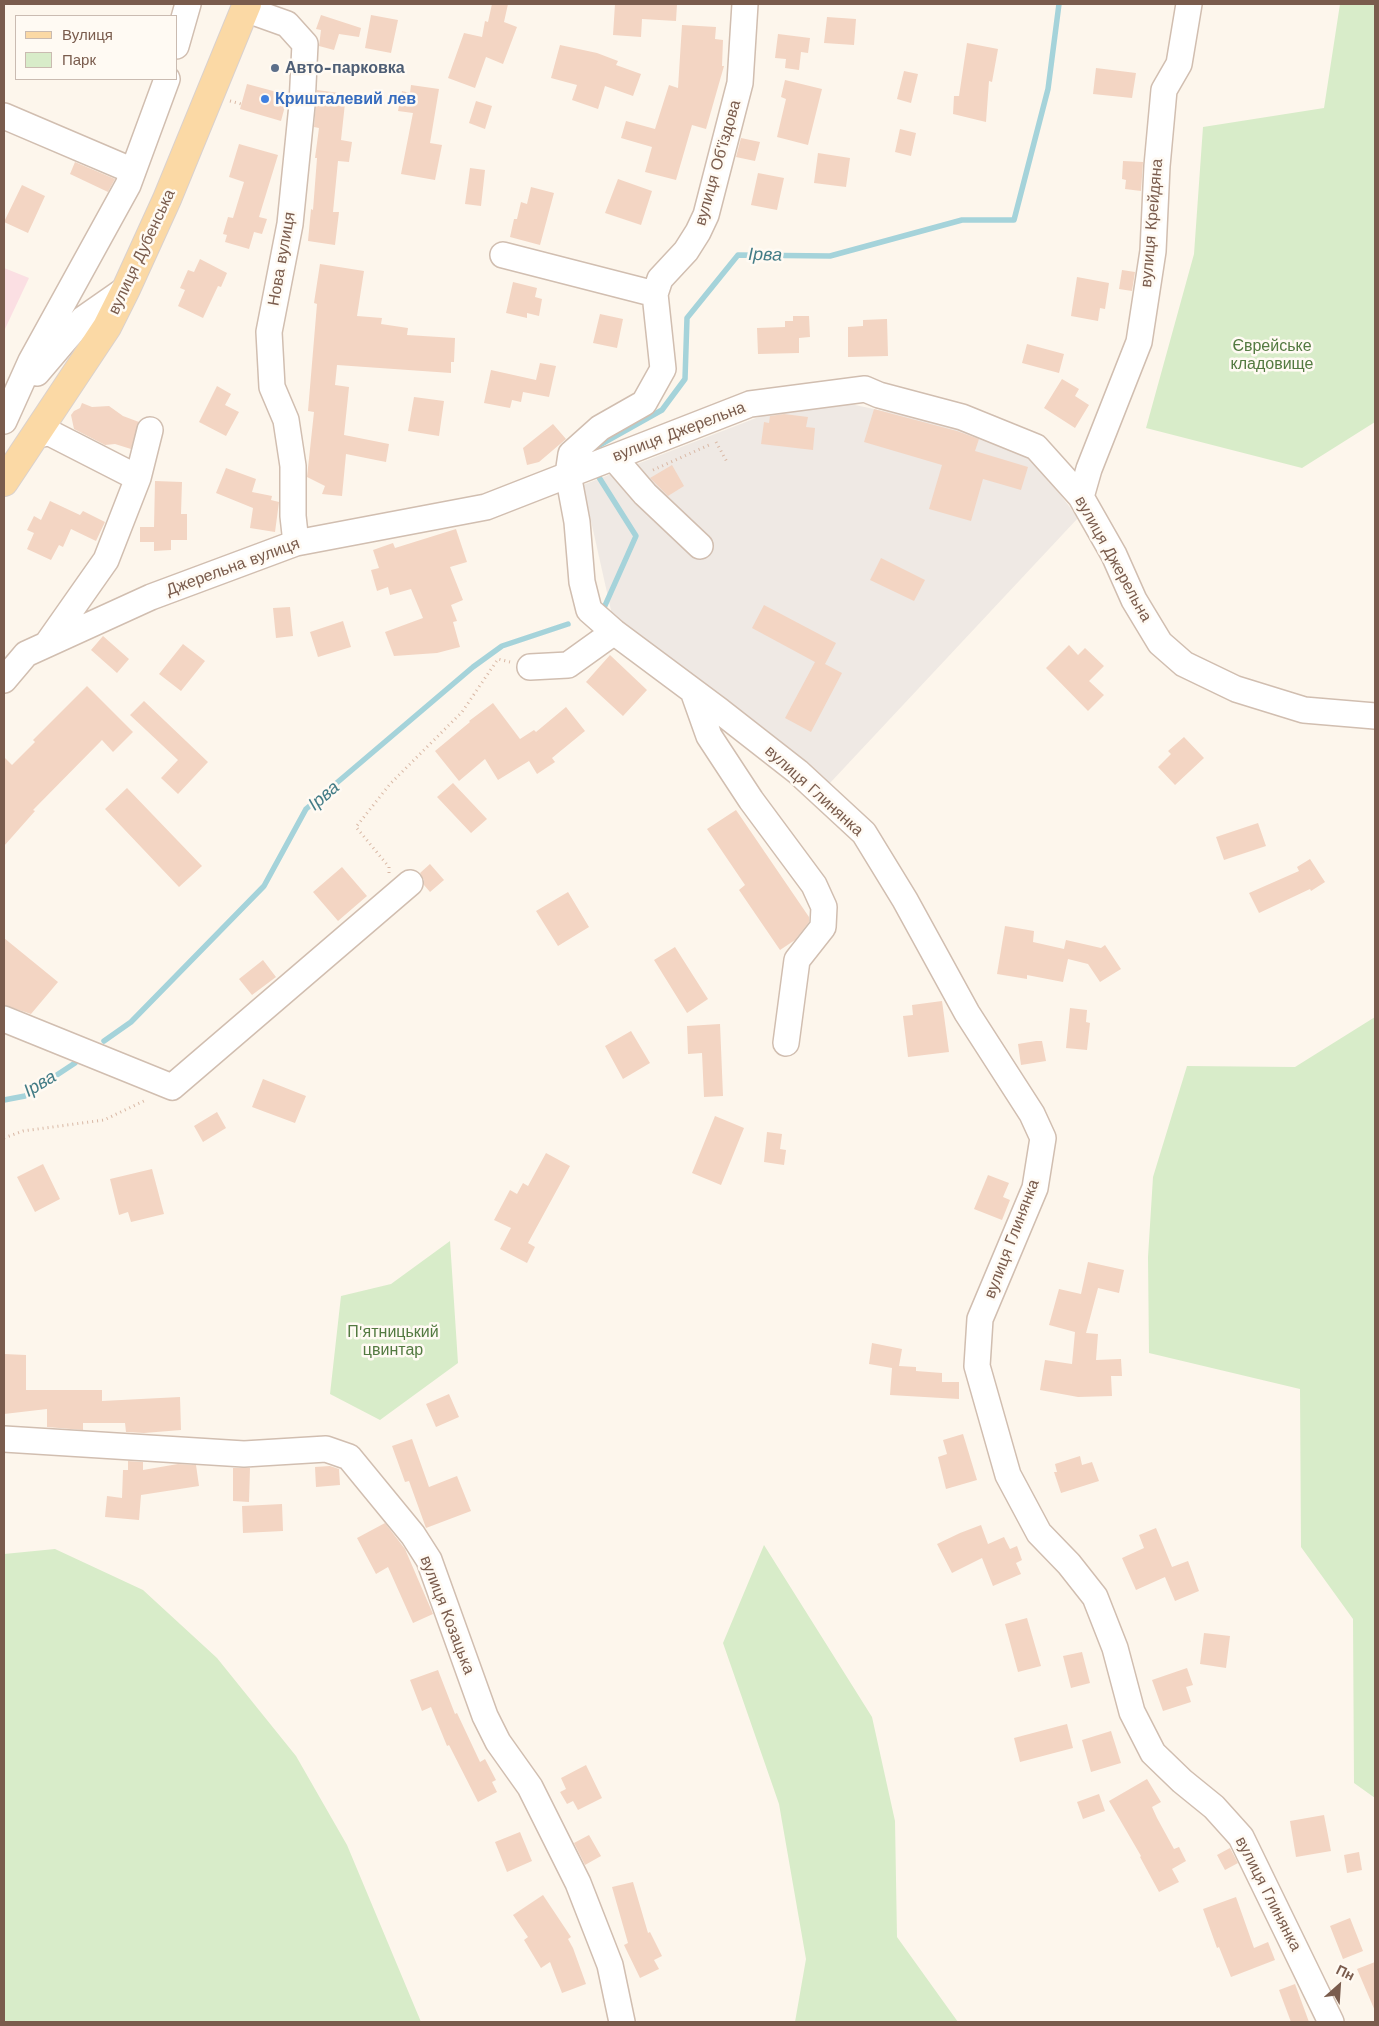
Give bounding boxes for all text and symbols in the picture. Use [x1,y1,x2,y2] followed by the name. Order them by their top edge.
[15,15,178,80] legend
[62,26,113,44] text: Вулиця
[62,51,96,69] text: Парк
[285,58,405,78] place label: Авто-парковка
[269,62,281,74] marker: Авто-парковка
[275,89,416,109] place label: Кришталевий лев
[259,93,271,105] marker: Кришталевий лев
[691,98,745,228] street label: вулиця Об'їздова
[1137,158,1167,288] street label: вулиця Крейдяна
[105,186,179,318] street label: вулиця Дубенська
[264,211,300,307] street label: Нова вулиця
[748,244,782,266] water label: Ірва
[1231,336,1313,374] park label: Єврейське кладовище
[610,398,748,466] street label: вулиця Джерельна
[1071,493,1155,625] street label: вулиця Джерельна
[164,534,302,600] street label: Джерельна вулиця
[761,742,867,840] street label: вулиця Глинянка
[304,777,344,815] water label: Ірва
[20,1066,60,1102] water label: Ірва
[980,1177,1044,1301] street label: вулиця Глинянка
[347,1322,439,1360] park label: П'ятницький цвинтар
[416,1553,478,1677] street label: вулиця Козацька
[1231,1834,1305,1954] street label: вулиця Глинянка
[1314,1961,1364,2011] north arrow
[1334,1961,1357,1984] text: Пн

